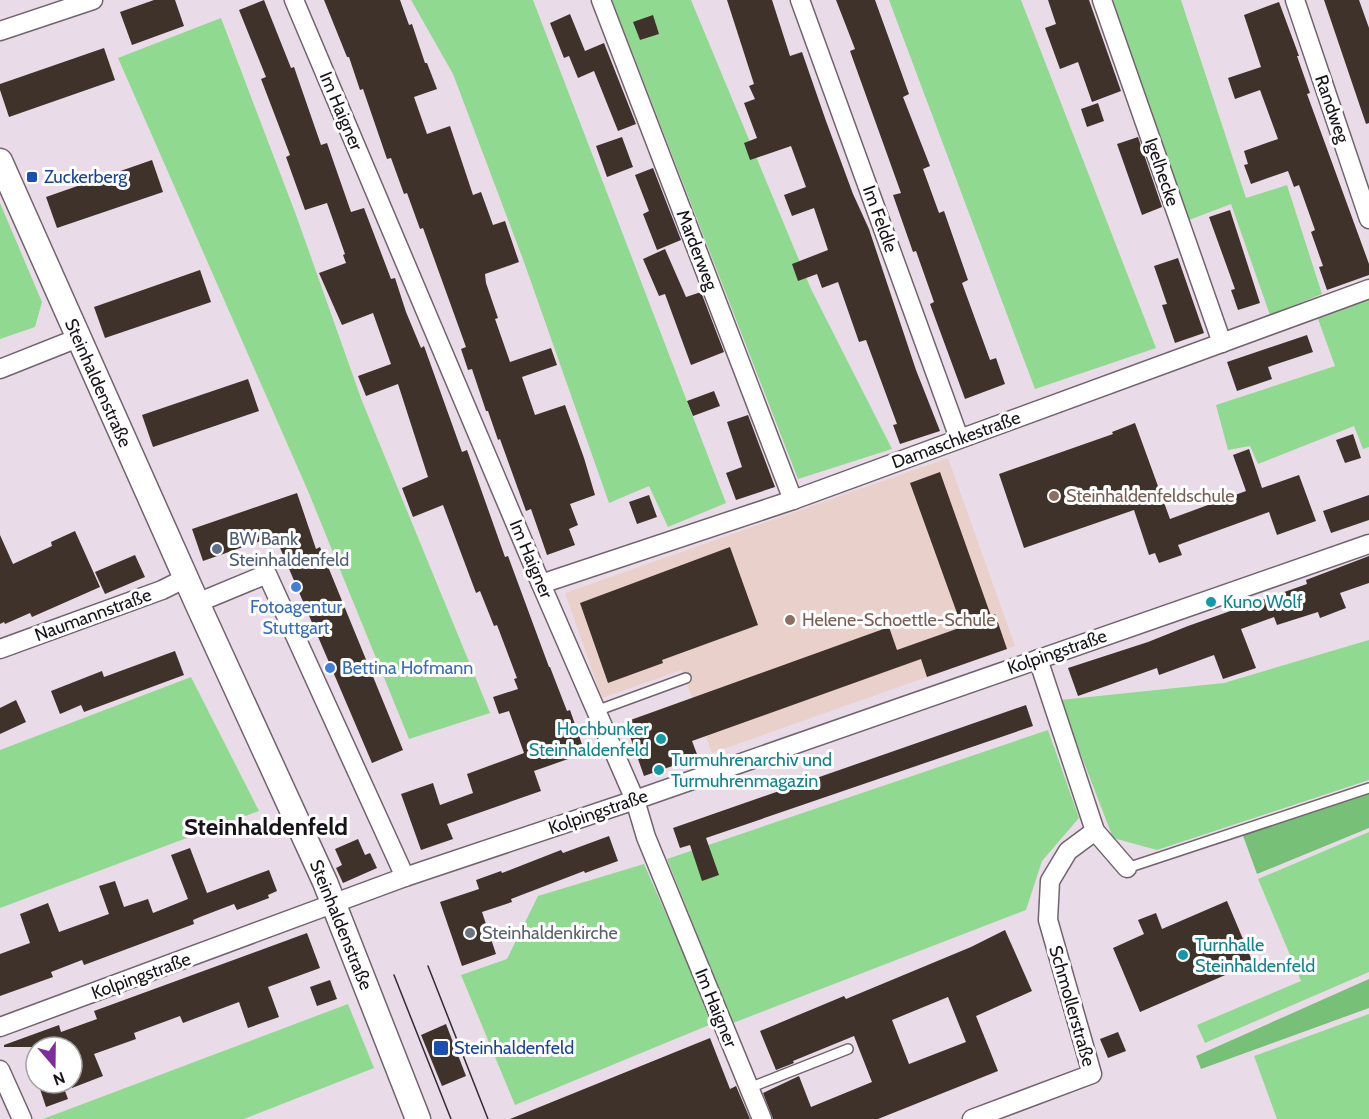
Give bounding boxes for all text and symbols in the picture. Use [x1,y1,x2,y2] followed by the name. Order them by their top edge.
[315,68,367,154] street label: Im Haigner
[1310,72,1354,147] street label: Randweg
[1140,135,1184,209] street label: Igelhecke
[44,166,128,188] place label: Zuckerberg
[25,170,39,184] marker: Zuckerberg
[858,183,902,255] street label: Im Feldle
[672,207,723,294] street label: Marderweg
[60,315,136,451] street label: Steinhaldenstraße
[889,406,1023,474] street label: Damaschkestraße
[1066,485,1234,507] place label: Steinhaldenfeldschule
[1047,489,1061,503] marker: Steinhaldenfeldschule
[505,516,557,602] street label: Im Haigner
[229,528,349,571] place label: BW Bank Steinhaldenfeld
[210,542,224,556] marker: BW Bank Steinhaldenfeld
[289,580,303,594] marker: Fotoagentur Stuttgart
[32,584,154,646] street label: Naumannstraße
[1223,591,1303,613] place label: Kuno Wolf
[1204,595,1218,609] marker: Kuno Wolf
[250,596,342,639] place label: Fotoagentur Stuttgart
[802,609,995,631] place label: Helene-Schoettle-Schule
[783,613,797,627] marker: Helene-Schoettle-Schule
[1004,625,1110,679] street label: Kolpingstraße
[342,657,473,679] place label: Bettina Hofmann
[323,661,337,675] marker: Bettina Hofmann
[529,718,649,761] place label: Hochbunker Steinhaldenfeld
[654,732,668,746] marker: Hochbunker Steinhaldenfeld
[671,749,832,792] place label: Turmuhrenarchiv und Turmuhrenmagazin
[652,763,666,777] marker: Turmuhrenarchiv und Turmuhrenmagazin
[545,785,651,839] street label: Kolpingstraße
[184,812,348,841] district label: Steinhaldenfeld
[305,857,377,993] street label: Steinhaldenstraße
[482,922,618,944] place label: Steinhaldenkirche
[463,926,477,940] marker: Steinhaldenkirche
[1195,934,1315,977] place label: Turnhalle Steinhaldenfeld
[1044,943,1100,1069] street label: Schmollerstraße
[88,948,194,1004] street label: Kolpingstraße
[1176,948,1190,962] marker: Turnhalle Steinhaldenfeld
[690,965,742,1051] street label: Im Haigner
[24,1035,84,1095] north arrow
[454,1037,574,1059] place label: Steinhaldenfeld
[432,1039,450,1057] marker: Steinhaldenfeld
[50,1068,68,1089] text: N

